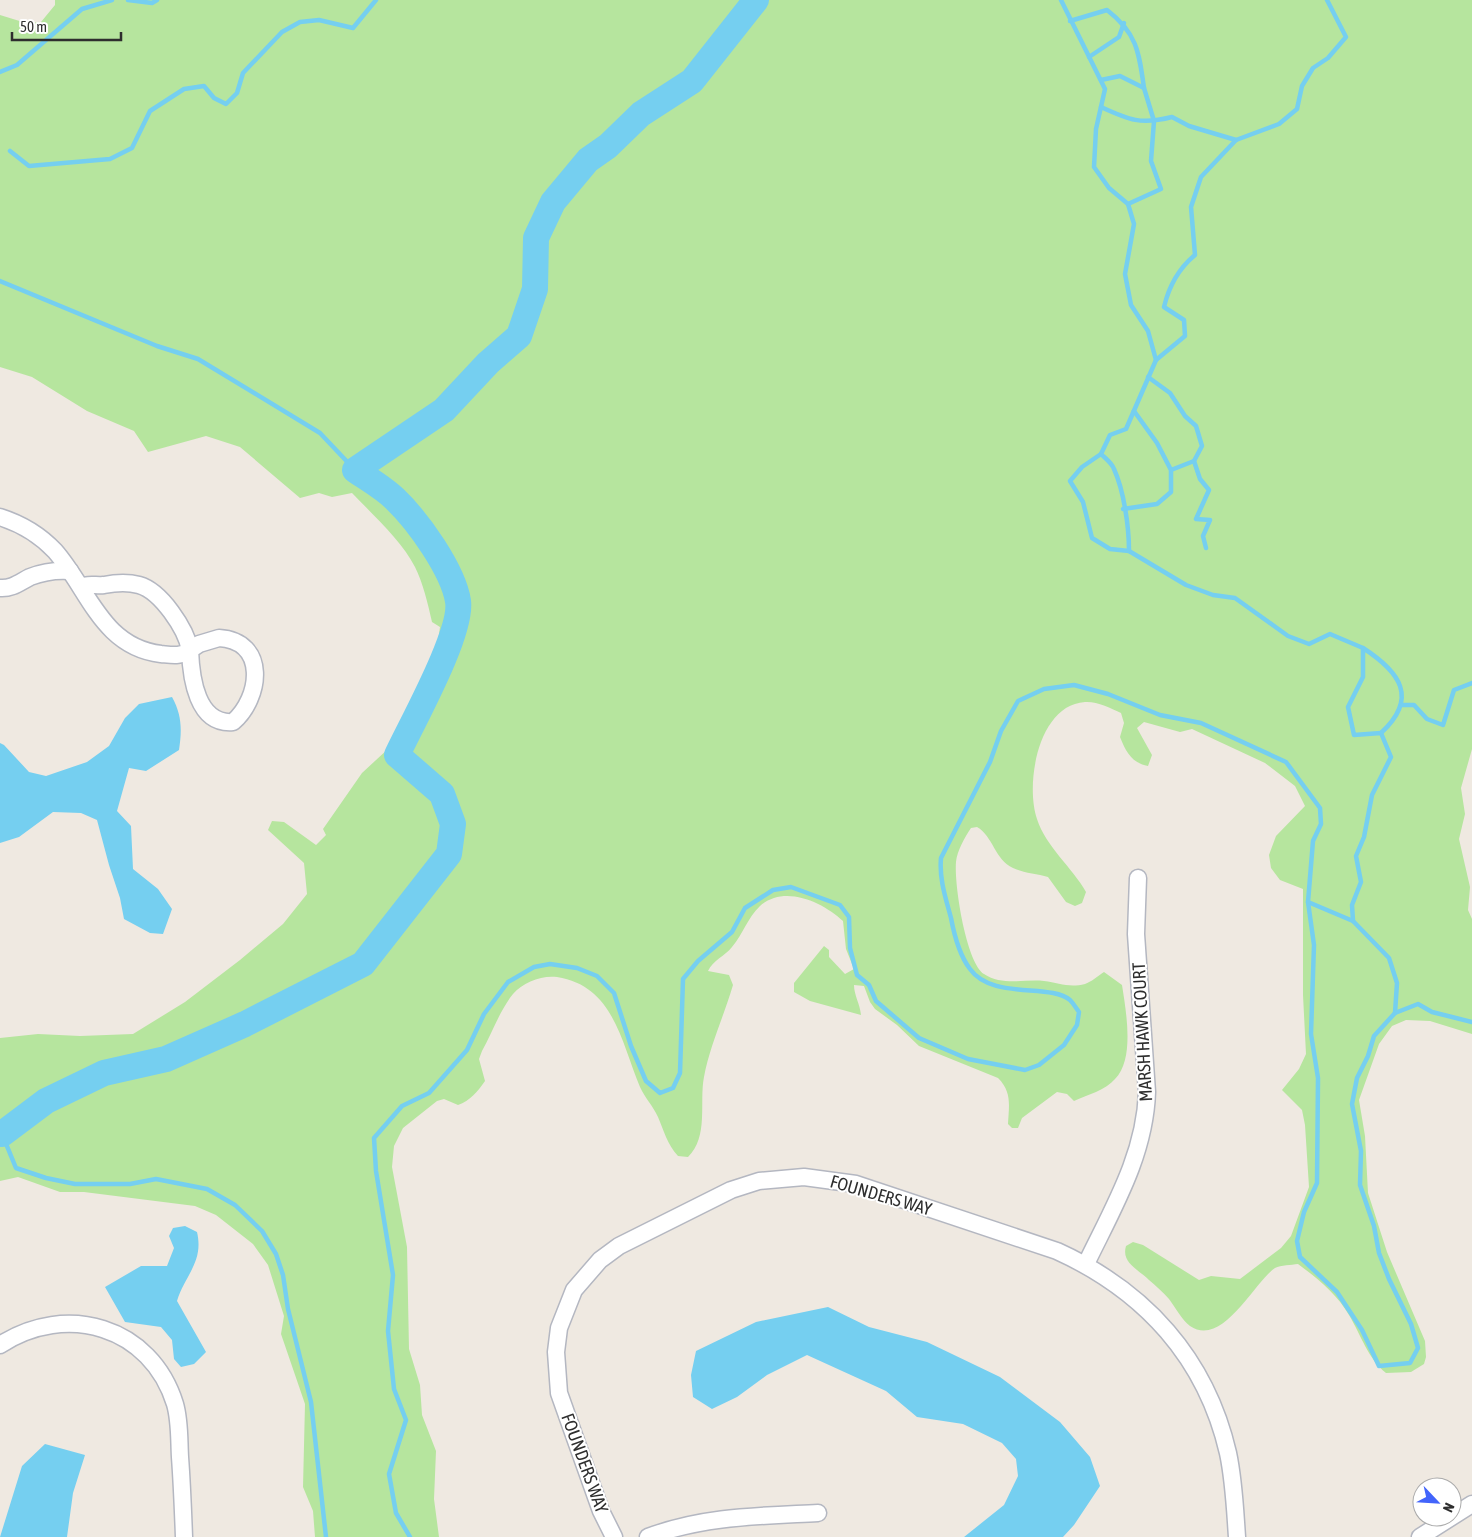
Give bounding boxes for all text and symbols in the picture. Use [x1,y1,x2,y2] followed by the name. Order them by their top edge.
[12,10,121,42] scale bar
[20,18,47,35] text: 50 m
[1128,962,1156,1102] street label: MARSH HAWK COURT
[828,1171,934,1219] street label: FOUNDERS WAY
[557,1410,613,1516] street label: FOUNDERS WAY
[1412,1477,1462,1527] north arrow
[1440,1500,1458,1515] text: N

